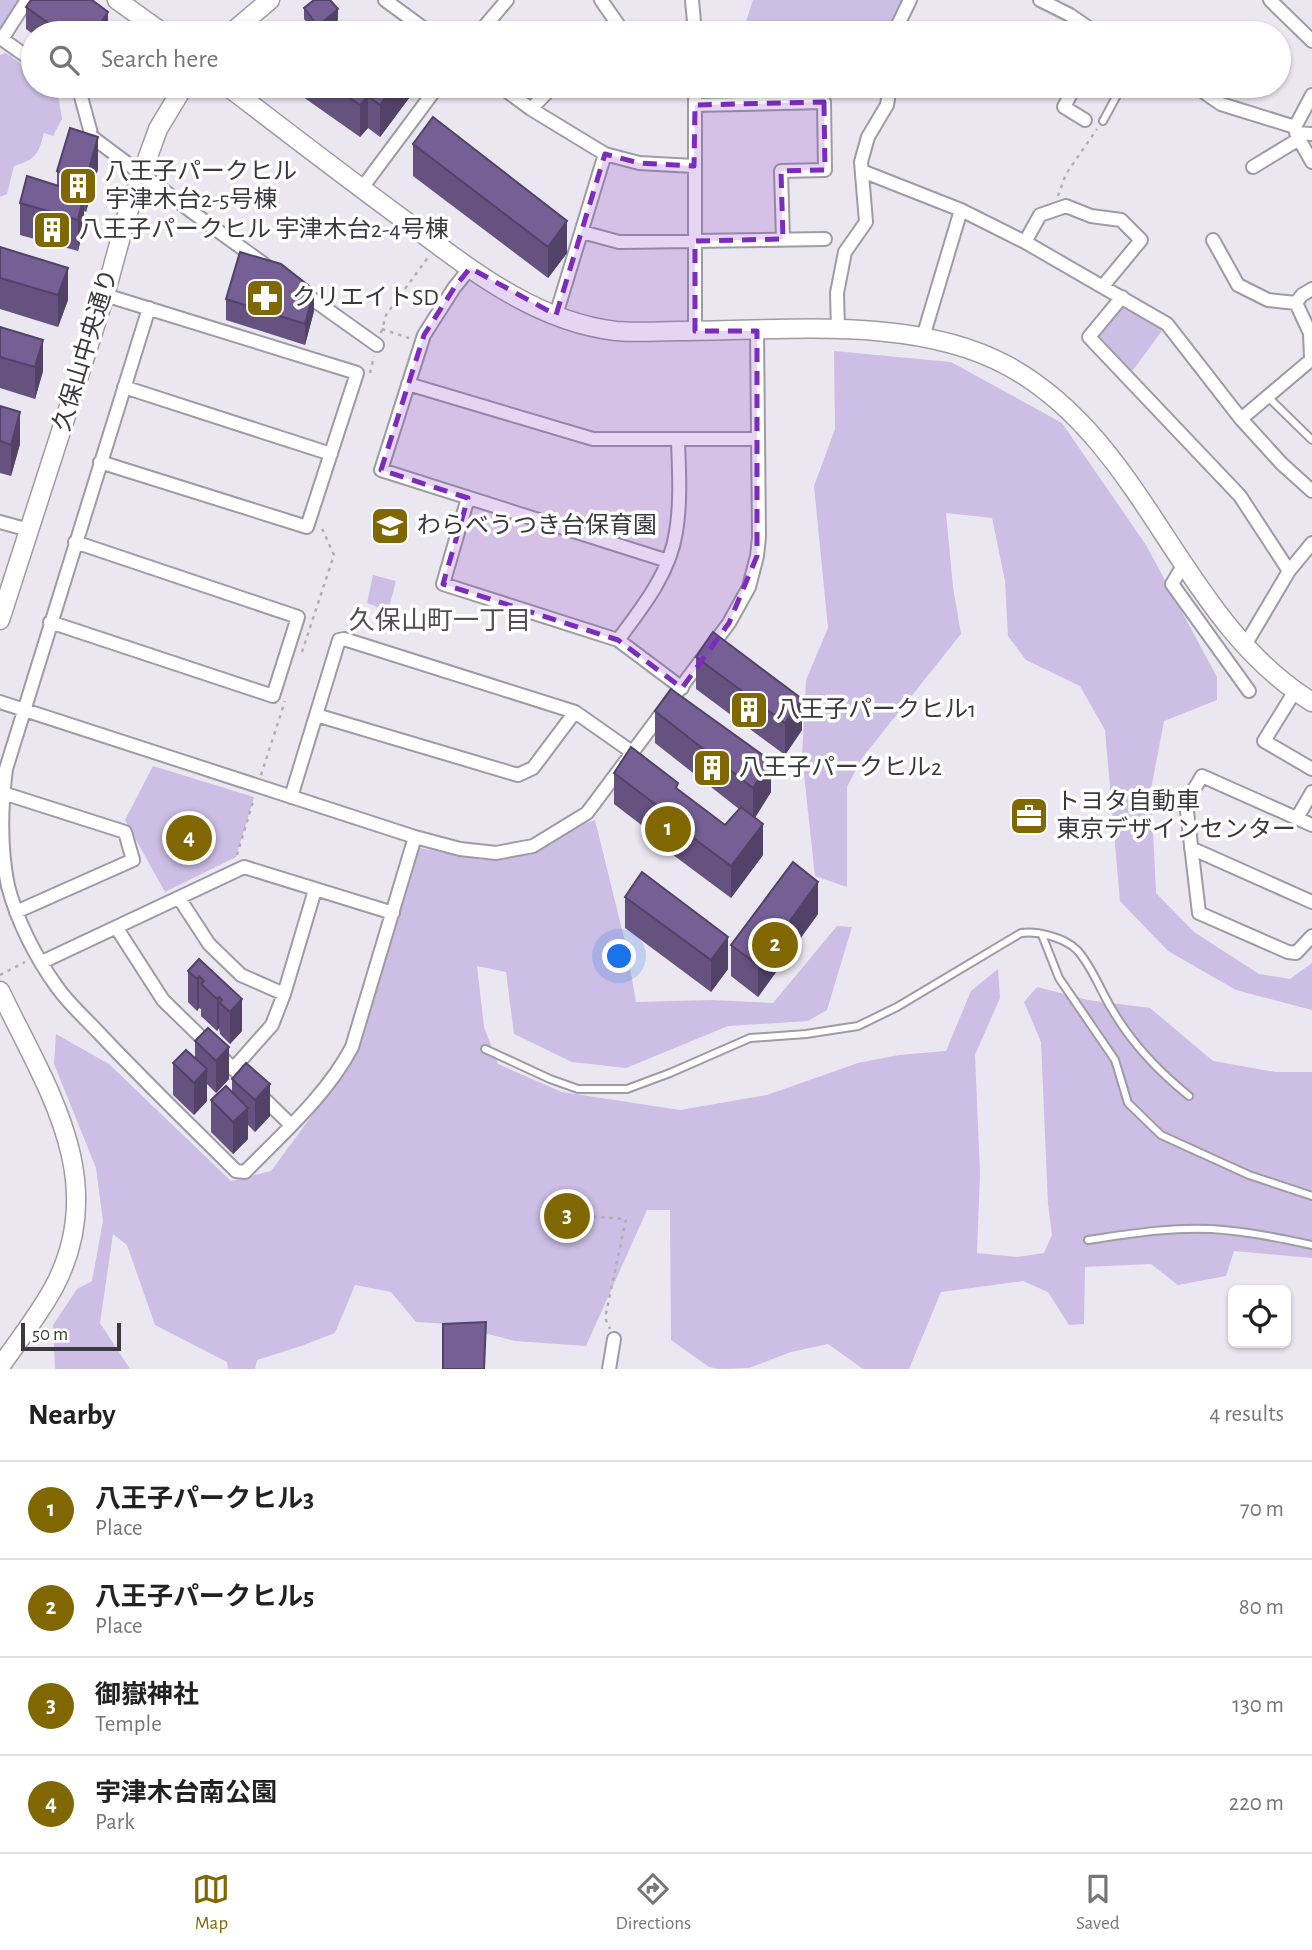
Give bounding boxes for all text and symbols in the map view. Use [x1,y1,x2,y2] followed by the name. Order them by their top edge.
[21,21,1291,98] search box
[45,41,83,79] icon: search
[101,46,219,72] text: Search here
[105,159,297,212] place label: 八王子パークヒル 宇津木台2-5号棟
[57,165,99,207] building icon: 八王子パークヒル 宇津木台2-5号棟
[31,209,73,251] building icon: 八王子パークヒル 宇津木台2-4号棟
[79,216,449,242] place label: 八王子パークヒル 宇津木台2-4号棟
[48,266,122,434] street label: 久保山中央通り
[244,277,286,319] pharmacy icon: クリエイトSD
[292,285,439,310] place label: クリエイトSD
[369,505,411,547] school or university icon: わらべうつき台保育園
[417,512,657,538] place label: わらべうつき台保育園
[349,606,531,634] district label: 久保山町一丁目
[728,689,770,731] building icon: 八王子パークヒル1
[776,697,976,722] place label: 八王子パークヒル1
[691,747,733,789] building icon: 八王子パークヒル2
[739,755,942,780] place label: 八王子パークヒル2
[1056,788,1296,842] place label: トヨタ自動車 東京デザインセンター
[1008,795,1050,837] office icon: トヨタ自動車 東京デザインセンター
[645,803,691,855] pin: 1
[166,812,212,864] pin: 4
[752,919,798,971] pin: 2
[602,939,636,973] your location
[544,1190,590,1242] pin: 3
[1228,1285,1291,1348] map controls
[1228,1285,1291,1348] button: locate
[21,1320,121,1352] scale bar
[32,1325,68,1344] text: 50 m
[28,1400,116,1430] text: Nearby
[1209,1403,1284,1426] text: 4 results
[95,1486,314,1512] text: 八王子パークヒル3
[47,1498,55,1521] text: 1
[1240,1498,1284,1521] text: 70 m
[95,1517,143,1540] text: Place
[95,1584,314,1610] text: 八王子パークヒル5
[46,1596,56,1619] text: 2
[1239,1596,1284,1619] text: 80 m
[95,1615,143,1638] text: Place
[95,1682,199,1708] text: 御嶽神社
[46,1694,56,1717] text: 3
[1232,1694,1284,1717] text: 130 m
[95,1713,162,1736] text: Temple
[95,1780,277,1806] text: 宇津木台南公園
[45,1792,57,1815] text: 4
[1229,1792,1284,1815] text: 220 m
[95,1811,135,1834] text: Park
[192,1870,230,1935] tab: Map
[615,1870,691,1935] tab: Directions
[1076,1870,1120,1935] tab: Saved

